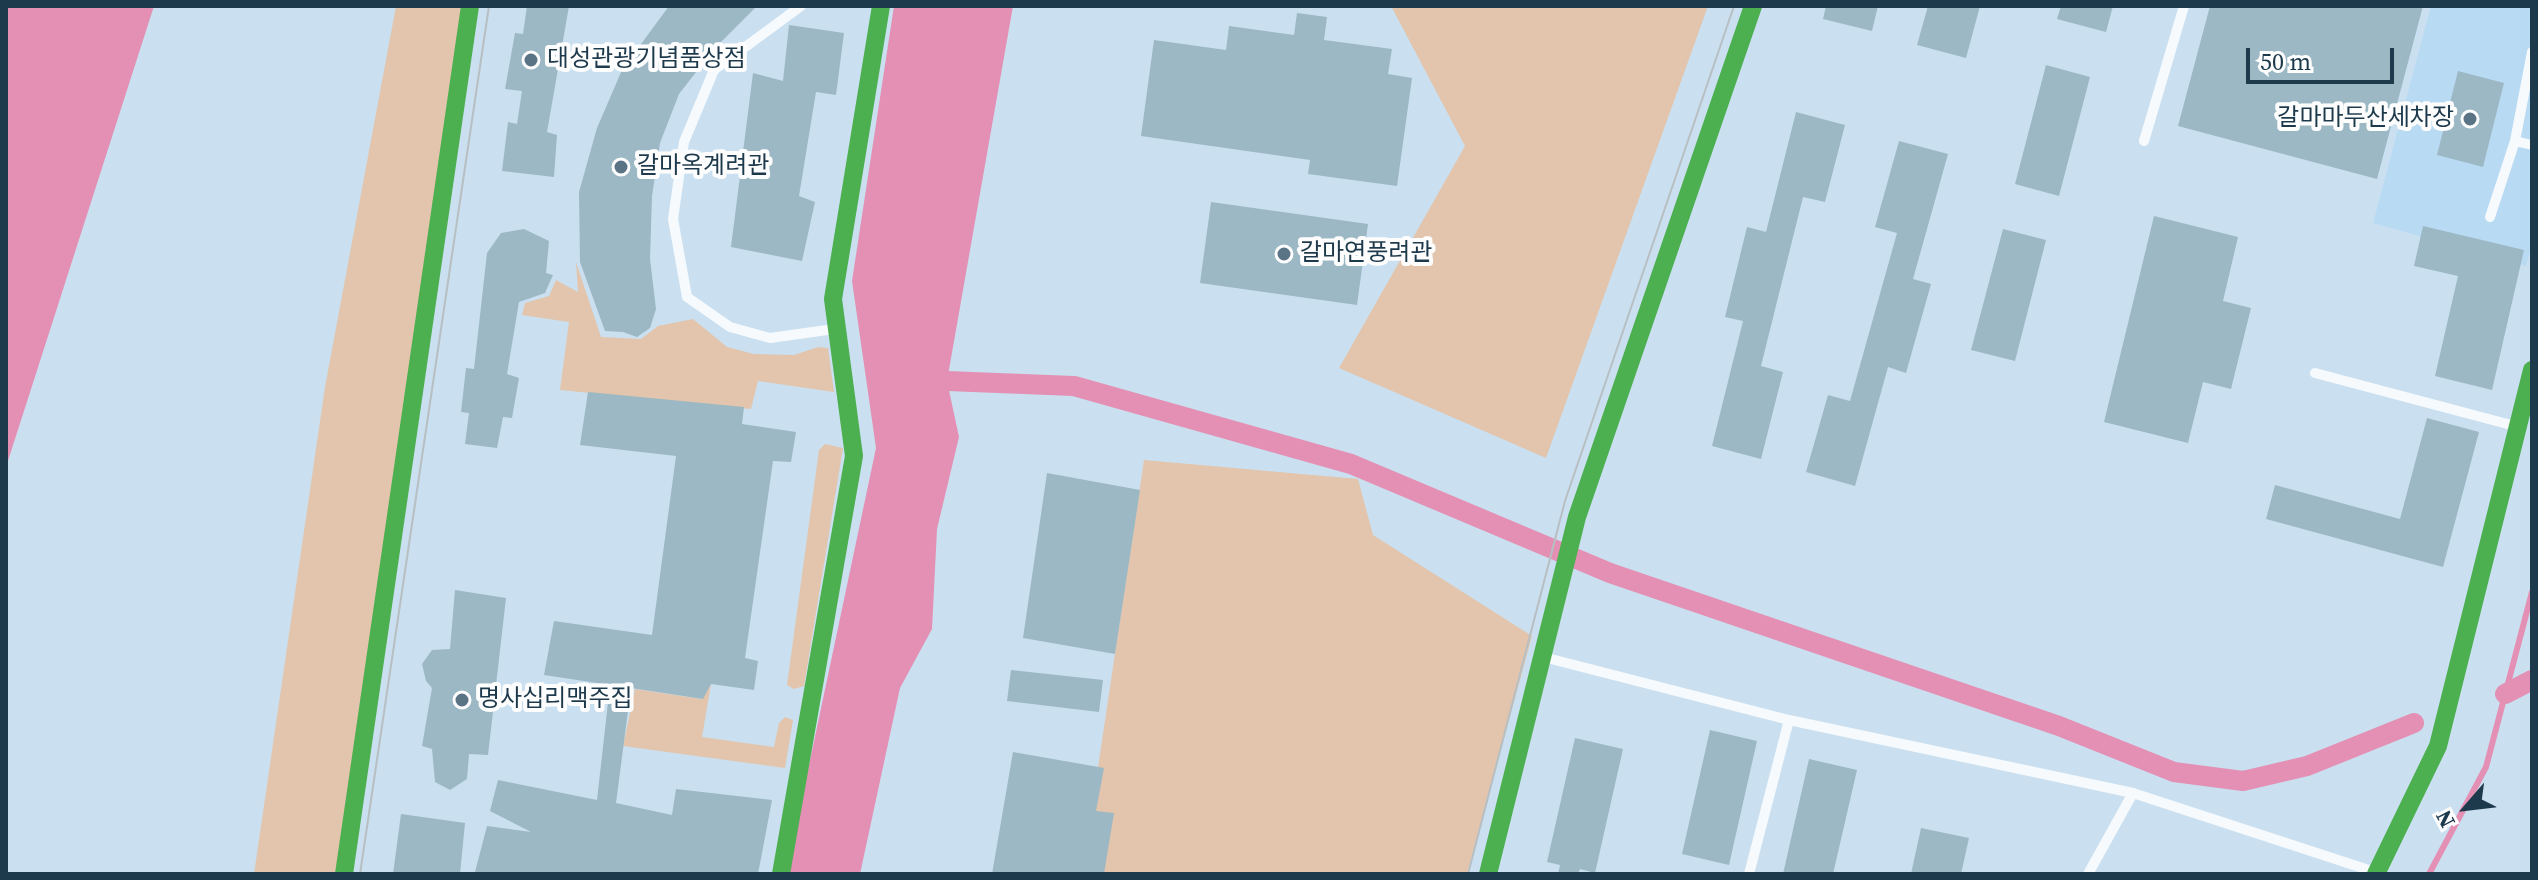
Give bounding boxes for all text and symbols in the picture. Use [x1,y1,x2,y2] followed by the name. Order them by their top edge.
[2250,32,2398,82] scale bar
[2260,45,2311,78] text: 50 m
[547,46,746,74] place label: 대성관광기념품상점
[522,51,540,69] marker: 대성관광기념품상점
[2277,105,2454,133] place label: 갈마마두산세차장
[2461,110,2479,128] marker: 갈마마두산세차장
[637,153,769,181] place label: 갈마옥계려관
[612,158,630,176] marker: 갈마옥계려관
[1300,240,1432,268] place label: 갈마연풍려관
[1275,245,1293,263] marker: 갈마연풍려관
[478,686,633,714] place label: 명사십리맥주집
[453,691,471,709] marker: 명사십리맥주집
[2426,768,2506,848] north arrow
[2428,805,2462,833] text: N

